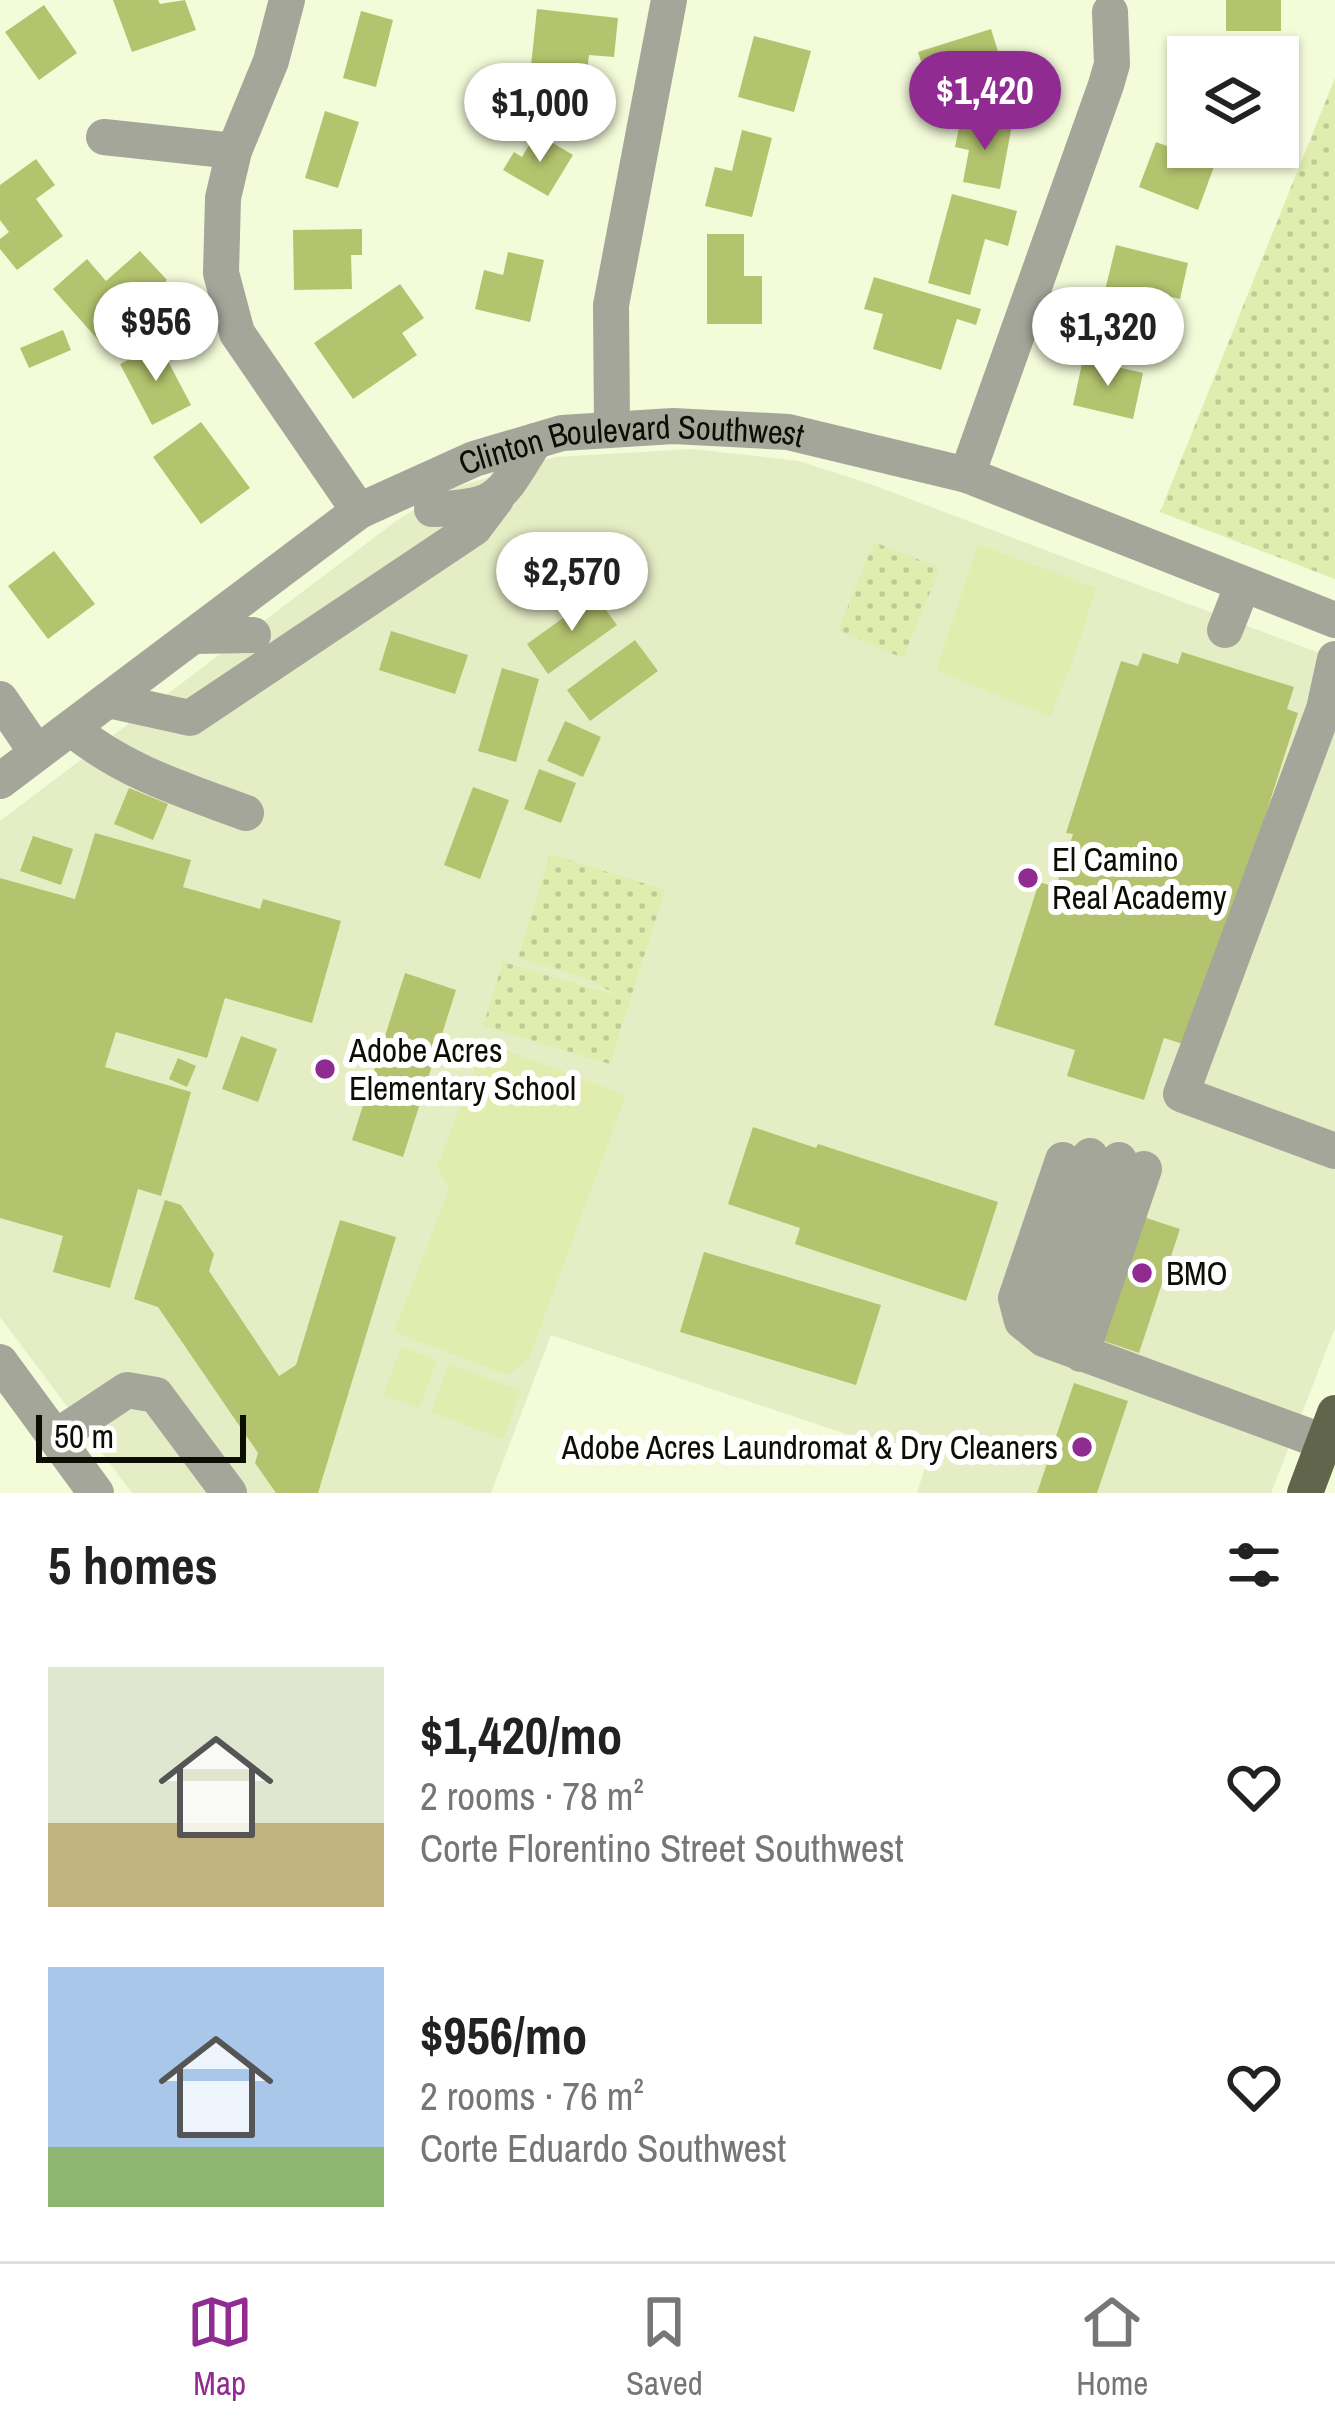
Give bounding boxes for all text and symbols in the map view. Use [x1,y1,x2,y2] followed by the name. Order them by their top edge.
[1167,36,1299,168] map controls
[1167,36,1299,168] button: layers
[887,51,1083,153] pin: $1,420
[442,63,638,165] pin: $1,000
[936,64,1034,116] text: $1,420
[491,76,589,128] text: $1,000
[85,282,227,384] pin: $956
[1010,287,1206,389] pin: $1,320
[120,295,192,347] text: $956
[1059,300,1157,352] text: $1,320
[451,404,809,485] street label: Clinton Boulevard Southwest
[474,532,670,634] pin: $2,570
[523,545,621,597] text: $2,570
[1052,837,1227,919] place label: El Camino Real Academy
[1015,865,1041,891] marker: El Camino Real Academy
[348,1028,576,1110] place label: Adobe Acres Elementary School
[312,1056,338,1082] marker: Adobe Acres Elementary School
[1166,1251,1228,1295] place label: BMO
[1129,1260,1155,1286] marker: BMO
[36,1409,246,1462] scale bar
[54,1414,114,1458] text: 50 m
[561,1425,1058,1469] place label: Adobe Acres Laundromat & Dry Cleaners
[1069,1434,1095,1460] marker: Adobe Acres Laundromat & Dry Cleaners
[48,1531,218,1600] text: 5 homes
[1221,1532,1287,1598] icon: filters
[420,1701,622,1770] text: $1,420/mo
[144,1715,288,1859] icon: home
[1221,1754,1287,1820] icon: heart
[420,1770,644,1822] text: 2 rooms · 78 m²
[420,1822,904,1874] text: Corte Florentino Street Southwest
[420,2001,587,2070] text: $956/mo
[144,2015,288,2159] icon: home
[1221,2054,1287,2120] icon: heart
[420,2070,644,2122] text: 2 rooms · 76 m²
[420,2122,786,2174] text: Corte Eduardo Southwest
[187,2289,253,2405] tab: Map
[626,2289,703,2405] tab: Saved
[1076,2289,1148,2405] tab: Home

